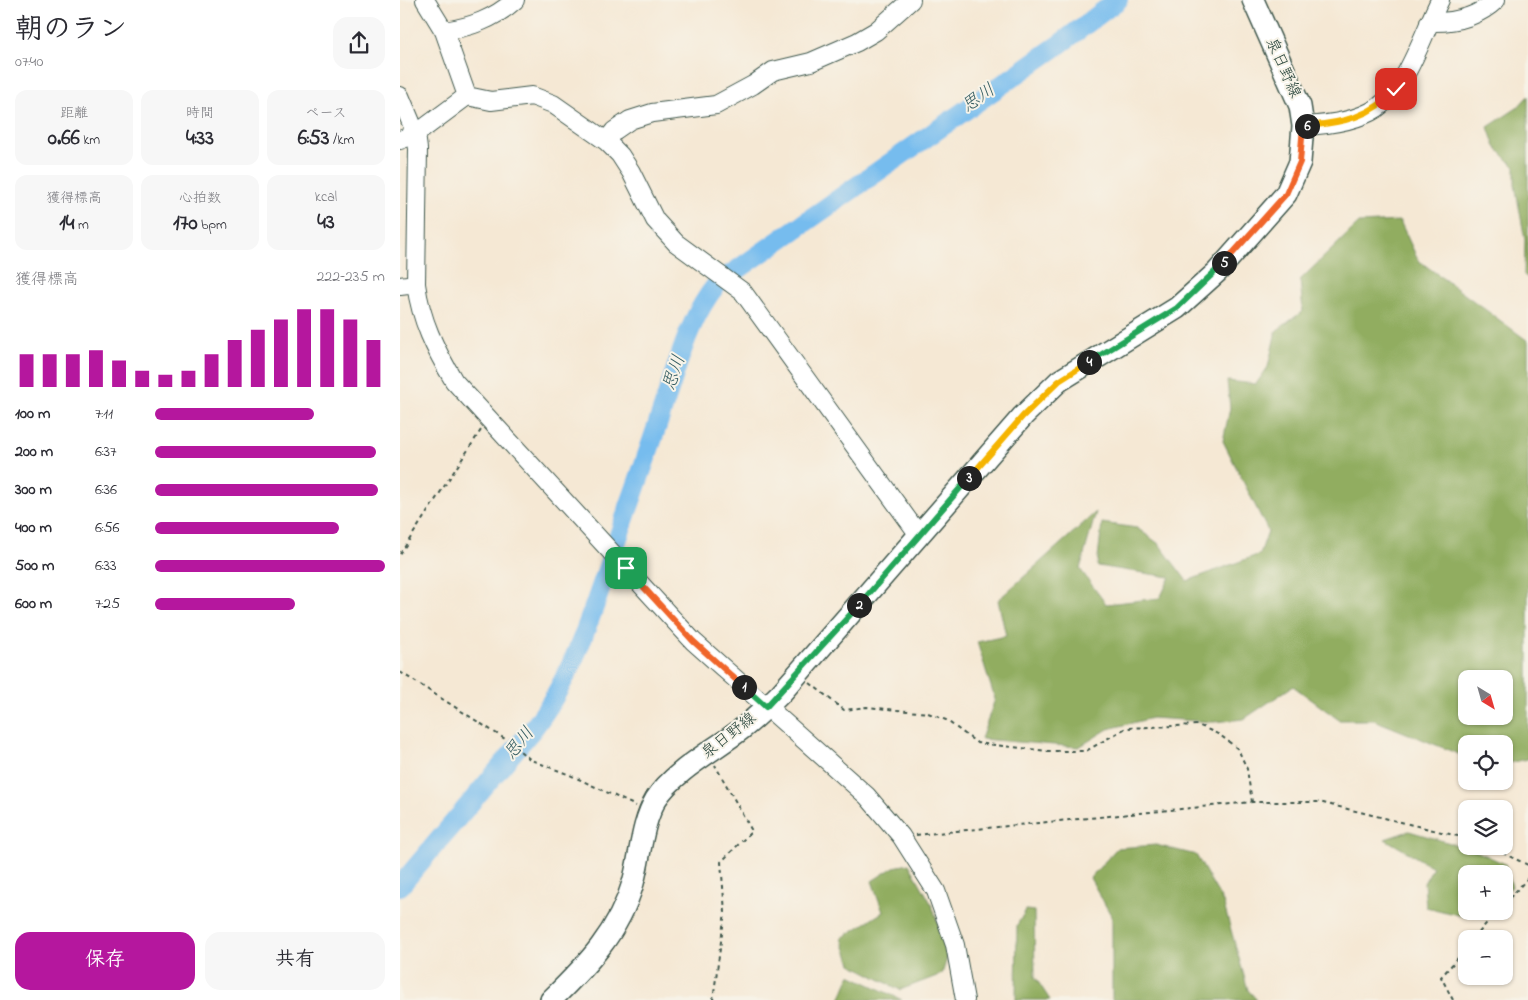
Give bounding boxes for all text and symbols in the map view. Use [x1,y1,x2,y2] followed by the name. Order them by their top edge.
[15,10,127,51] text: 朝のラン
[333,17,385,69] button: share
[1259,34,1307,102] street label: 泉日野線
[15,50,43,74] text: 07:40
[1375,68,1417,110] pin
[1382,75,1410,103] icon: check
[957,78,1001,120] water label: 思川
[60,103,88,124] text: 距離
[186,103,214,124] text: 時間
[305,103,347,124] text: ペース
[1294,114,1320,138] pin: 6
[1304,116,1311,137] text: 6
[48,124,80,154] text: 0.66
[186,124,214,154] text: 4:33
[298,124,329,154] text: 6:53
[80,130,100,151] text: km
[329,130,354,151] text: /km
[315,187,337,208] text: kcal
[46,188,102,209] text: 獲得標高
[179,188,221,209] text: 心拍数
[317,208,335,238] text: 43
[59,209,74,239] text: 14
[173,209,198,239] text: 170
[74,215,89,236] text: m
[198,215,227,236] text: bpm
[1212,250,1236,276] pin: 5
[1220,253,1229,274] text: 5
[316,265,385,289] text: 222–235 m
[15,268,79,292] text: 獲得標高
[1076,350,1102,374] pin: 4
[657,352,693,394] water label: 思川
[1087,352,1092,373] text: 4
[15,402,50,426] text: 100 m
[95,402,113,426] text: 7:11
[15,440,53,464] text: 200 m
[95,440,117,464] text: 6:37
[956,466,982,490] pin: 3
[967,468,972,489] text: 3
[15,478,52,502] text: 300 m
[95,478,117,502] text: 6:36
[15,516,52,540] text: 400 m
[95,516,120,540] text: 6:56
[605,547,647,589] pin
[15,554,54,578] text: 500 m
[95,554,117,578] text: 6:33
[612,554,640,582] icon: arrive
[15,592,52,616] text: 600 m
[95,592,120,616] text: 7:25
[846,592,872,618] pin: 2
[856,595,863,616] text: 2
[1458,670,1512,725] north arrow
[1458,670,1513,985] map controls
[732,674,756,700] pin: 1
[742,677,747,698] text: 1
[696,707,762,765] street label: 泉日野線
[499,722,541,766] water label: 思川
[1458,735,1513,790] button: locate
[1458,800,1513,855] button: layers
[1458,865,1513,920] button: +
[1458,930,1513,985] button: −
[15,932,195,990] button: 保存
[205,932,385,990] button: 共有

